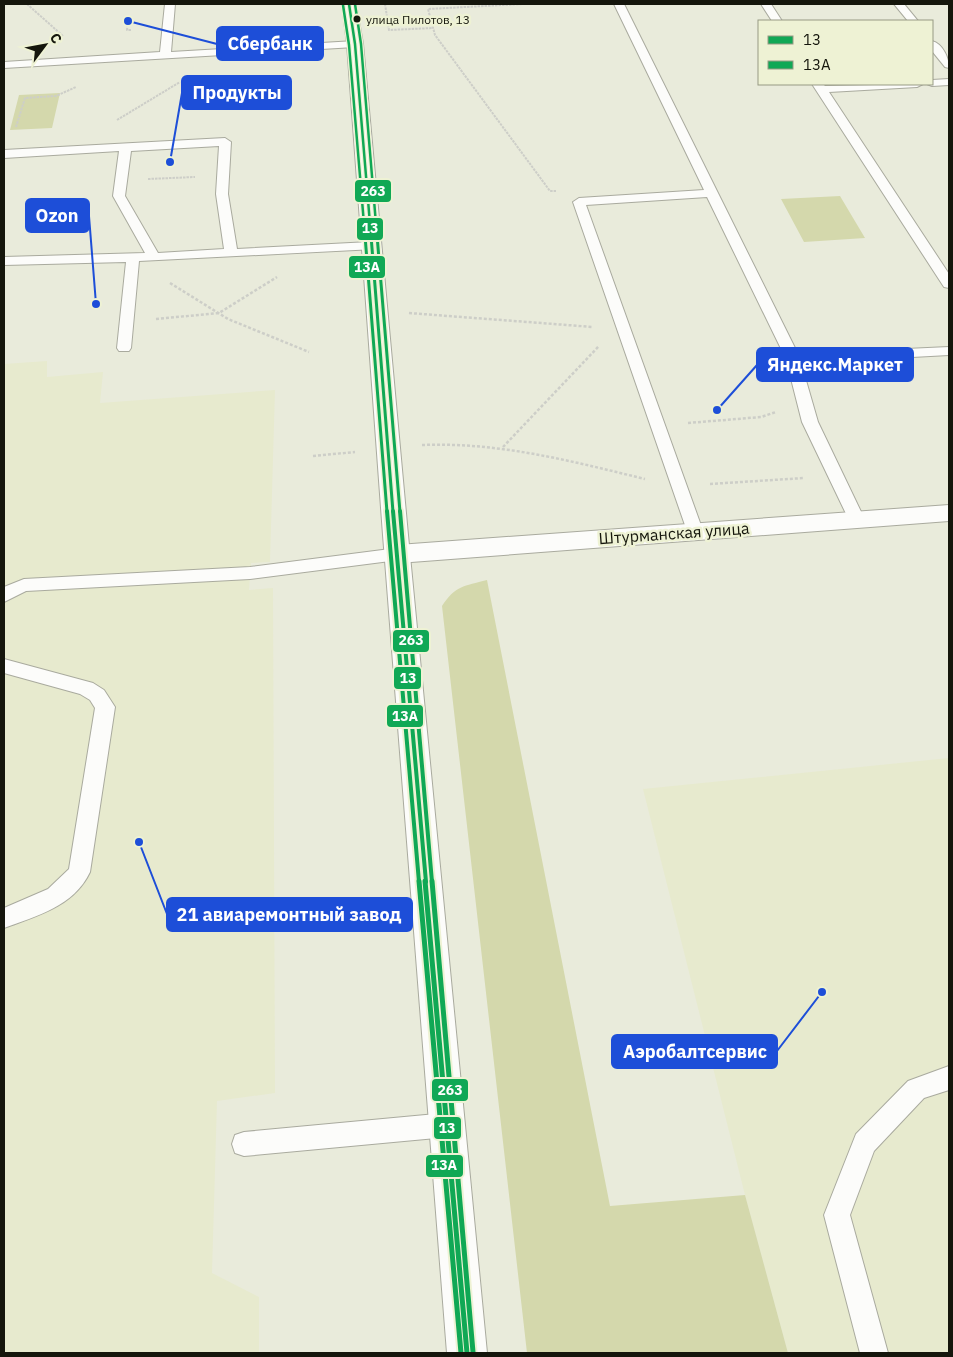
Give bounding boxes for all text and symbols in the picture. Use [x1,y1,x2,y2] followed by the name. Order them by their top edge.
[366,12,470,27] place label: улица Пилотов, 13
[352,14,362,24] marker: улица Пилотов, 13
[20,20,70,70] north arrow
[758,20,933,85] legend
[217,27,323,60] callout: Сбербанк
[46,29,66,47] text: С
[803,30,821,49] text: 13
[227,32,313,55] text: Сбербанк
[803,55,831,74] text: 13А
[182,76,291,109] callout: Продукты
[192,81,282,104] text: Продукты
[354,179,392,203] line badge: 263
[360,182,386,200] text: 263
[26,199,89,232] callout: Ozon
[36,204,78,227] text: Ozon
[356,217,384,241] line badge: 13
[362,219,378,237] text: 13
[348,255,386,279] line badge: 13А
[354,258,381,276] text: 13А
[757,348,913,381] callout: Яндекс.Маркет
[767,353,903,376] text: Яндекс.Маркет
[598,518,751,548] street label: Штурманская улица
[392,629,430,653] line badge: 263
[398,631,424,649] text: 263
[393,666,422,690] line badge: 13
[400,669,416,687] text: 13
[386,704,424,728] line badge: 13А
[392,707,419,725] text: 13А
[167,898,412,931] callout: 21 авиаремонтный завод
[177,903,402,926] text: 21 авиаремонтный завод
[612,1035,777,1068] callout: Аэробалтсервис
[623,1040,767,1063] text: Аэробалтсервис
[431,1078,469,1102] line badge: 263
[437,1081,463,1099] text: 263
[433,1116,462,1140] line badge: 13
[439,1119,455,1137] text: 13
[425,1154,464,1178] line badge: 13А
[431,1156,458,1174] text: 13А

